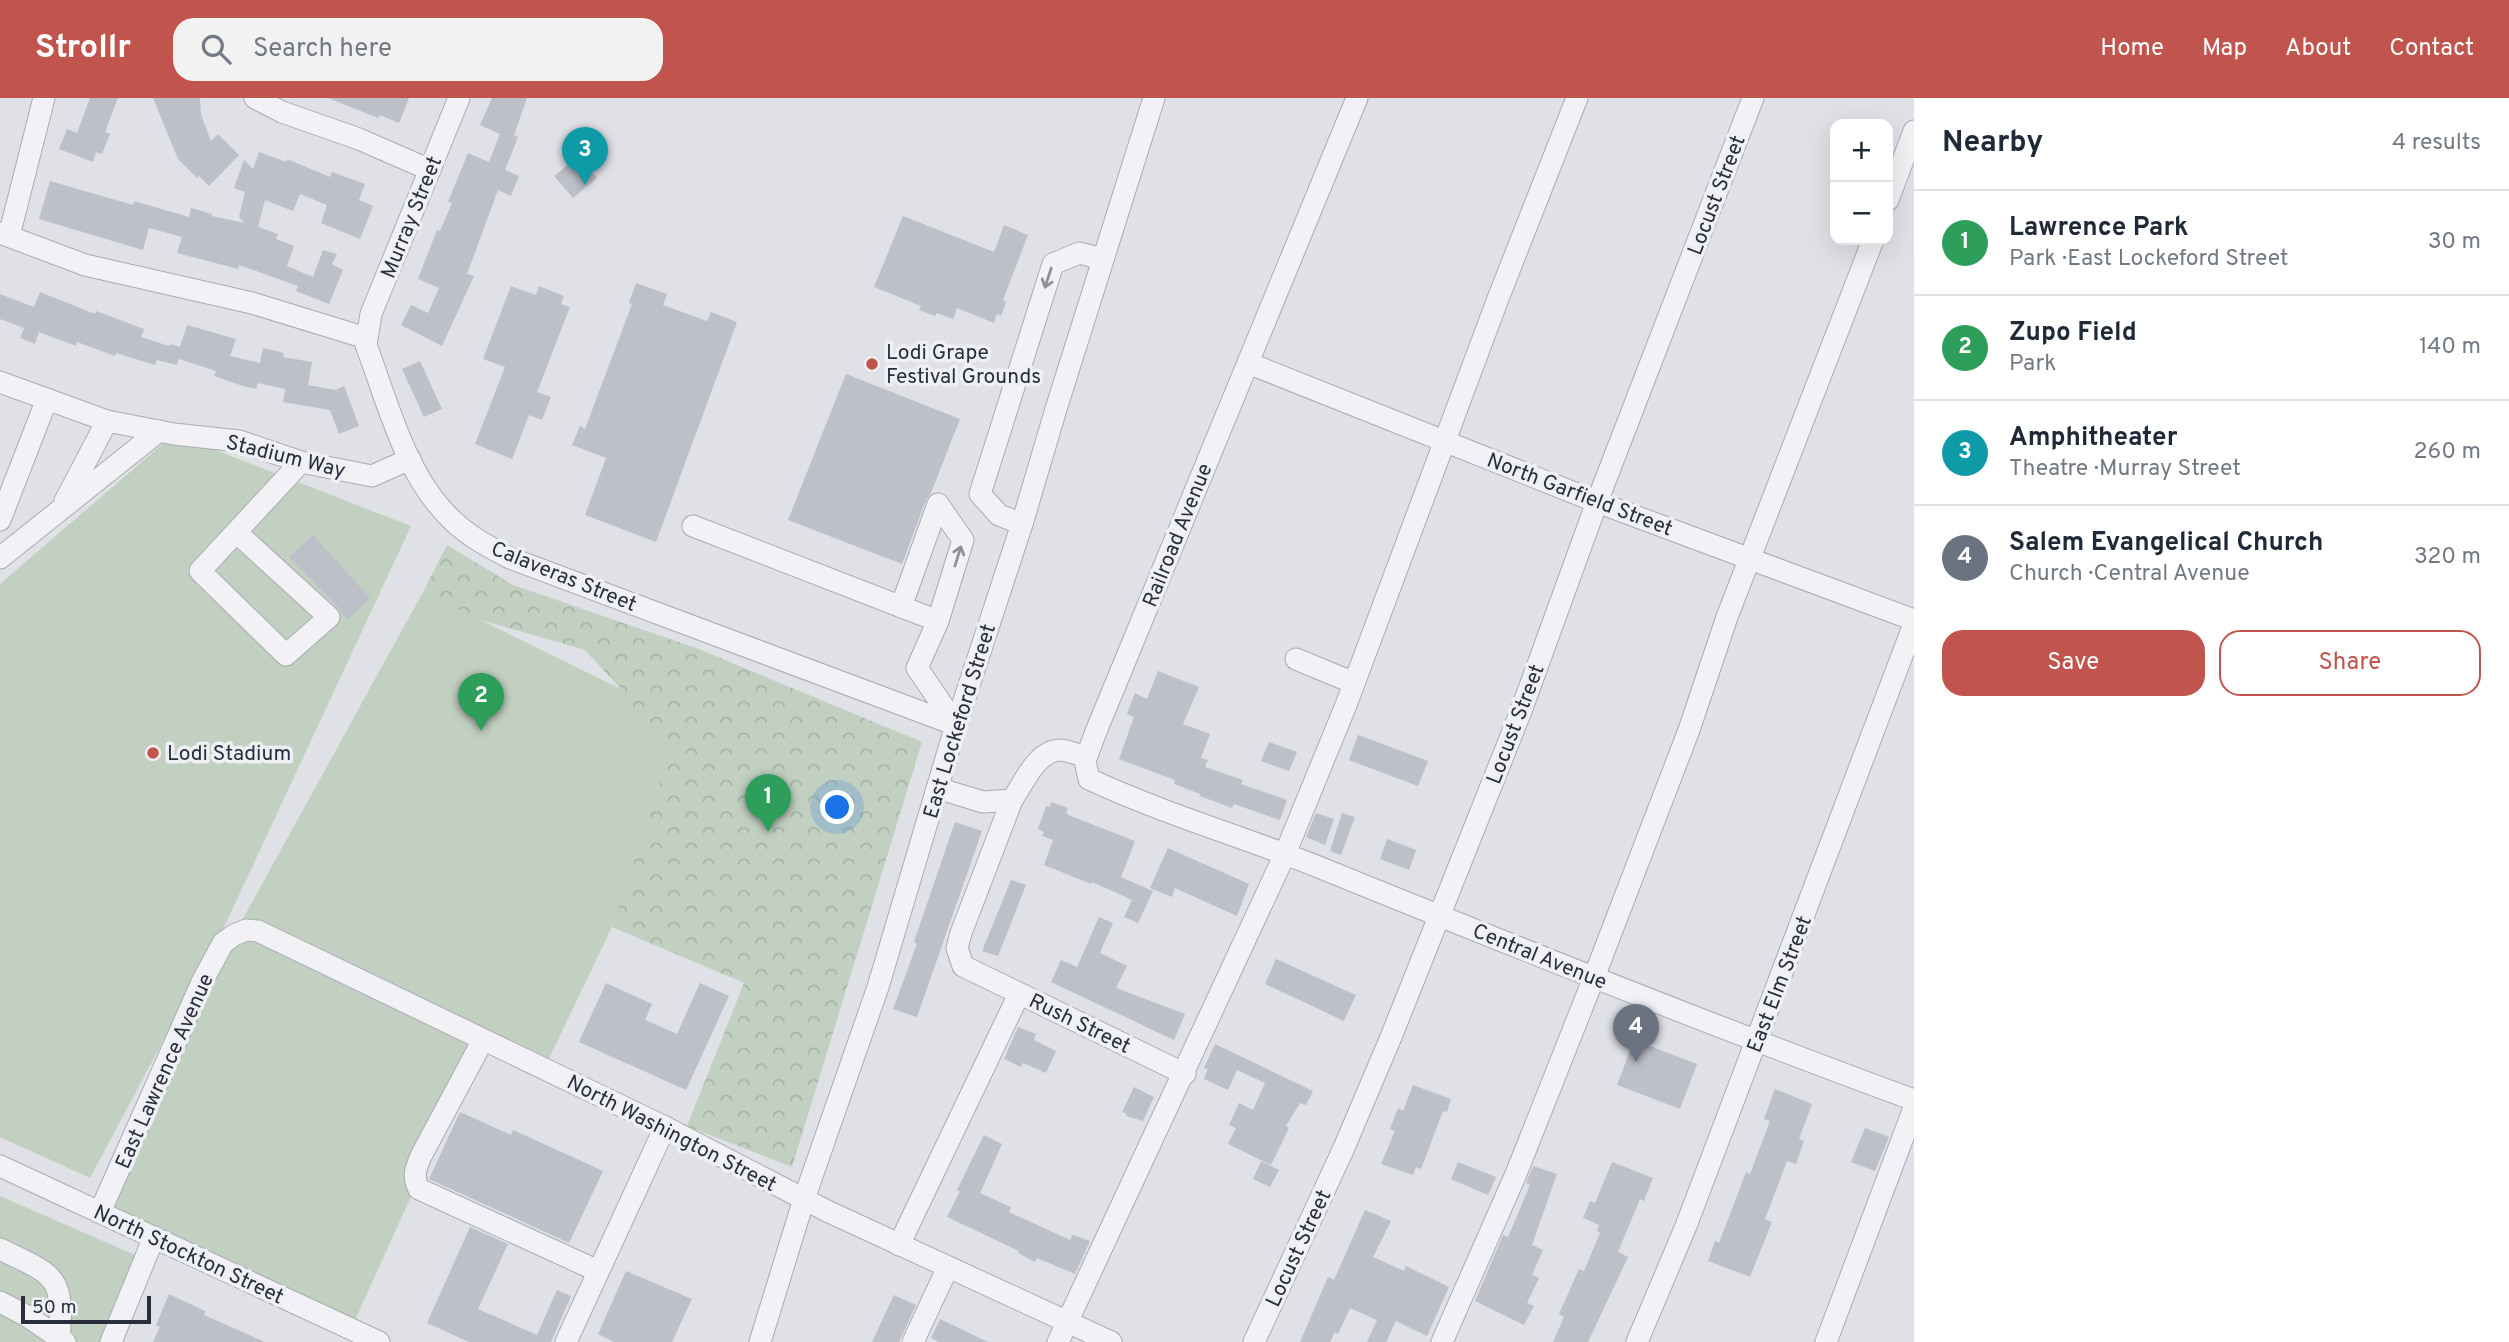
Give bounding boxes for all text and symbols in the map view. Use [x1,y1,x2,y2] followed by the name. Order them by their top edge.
[173,18,663,81] search box
[35,28,131,70] text: Strollr
[197,30,235,68] icon: search
[253,33,392,66] text: Search here
[2100,34,2164,64] text: Home
[2202,34,2247,64] text: Map
[2285,34,2351,64] text: About
[2389,34,2474,64] text: Contact
[1830,119,1893,245] map controls
[1830,119,1893,182] button: +
[1942,125,2043,162] text: Nearby
[562,127,608,185] pin: 3
[2392,129,2481,158] text: 4 results
[1682,132,1753,259] street label: Locust Street
[376,152,449,283] street label: Murray Street
[1830,182,1893,245] button: −
[2009,212,2189,245] text: Lawrence Park
[1960,228,1970,257] text: 1
[2428,228,2481,257] text: 30 m
[2009,245,2289,274] text: Park · East Lockeford Street
[1041,267,1053,289] one-way arrow
[2009,317,2137,350] text: Zupo Field
[1958,333,1972,362] text: 2
[2419,333,2481,362] text: 140 m
[886,340,1041,391] place label: Lodi Grape Festival Grounds
[2009,350,2056,379] text: Park
[864,356,880,372] marker: Lodi Grape Festival Grounds
[2009,422,2177,455] text: Amphitheater
[223,430,348,485] street label: Stadium Way
[1958,438,1972,467] text: 3
[2414,438,2481,467] text: 260 m
[1483,447,1676,543] street label: North Garfield Street
[2009,455,2241,484] text: Theatre · Murray Street
[1137,460,1220,611] street label: Railroad Avenue
[2009,527,2323,560] text: Salem Evangelical Church
[487,536,640,619] street label: Calaveras Street
[1958,543,1972,572] text: 4
[2414,543,2481,572] text: 320 m
[953,545,966,567] one-way arrow
[2009,560,2250,589] text: Church · Central Avenue
[918,621,1003,822] street label: East Lockeford Street
[1942,630,2205,696] button: Save
[2219,630,2481,696] button: Share
[1481,661,1552,788] street label: Locust Street
[458,673,504,731] pin: 2
[167,741,291,768] place label: Lodi Stadium
[145,745,161,761] marker: Lodi Stadium
[745,774,791,832] pin: 1
[820,790,854,824] your location
[1742,912,1819,1057] street label: East Elm Street
[1468,918,1611,997] street label: Central Avenue
[110,970,221,1174] street label: East Lawrence Avenue
[1024,988,1135,1061] street label: Rush Street
[1613,1004,1659,1062] pin: 4
[562,1070,781,1199] street label: North Washington Street
[1260,1186,1338,1312] street label: Locust Street
[89,1199,288,1311] street label: North Stockton Street
[21,1293,150,1325] scale bar
[32,1296,77,1320] text: 50 m

